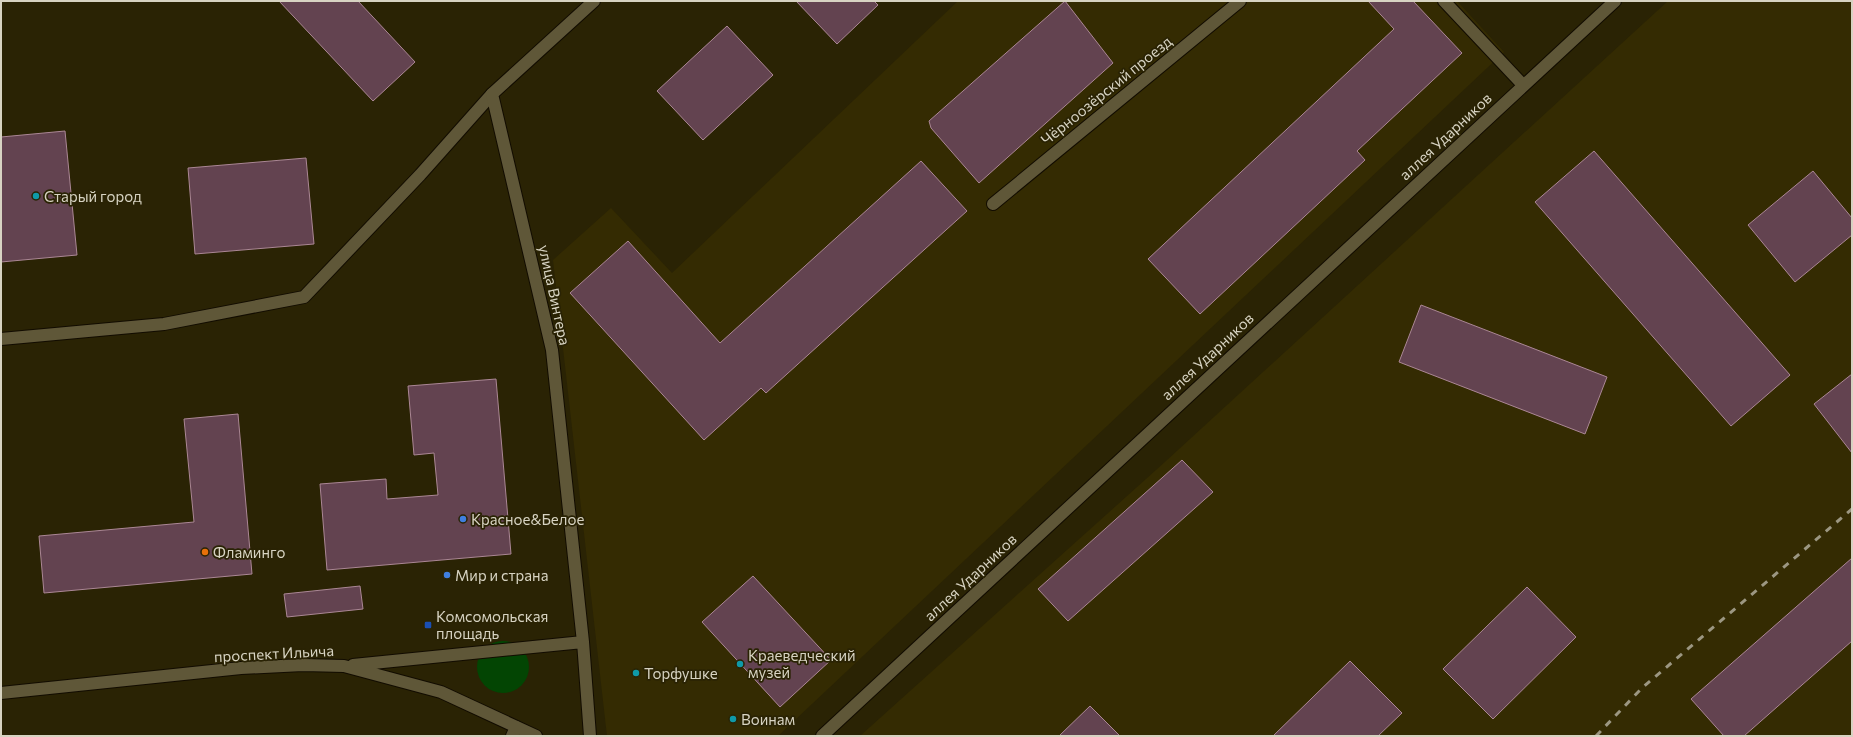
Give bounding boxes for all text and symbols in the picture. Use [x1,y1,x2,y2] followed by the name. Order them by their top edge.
[1037,32,1175,148] street label: Чёрноозёрский проезд
[1395,89,1495,183] street label: аллея Ударников
[44,187,142,205] place label: Старый город
[31,191,41,201] marker: Старый город
[536,243,574,347] street label: улица Винтера
[1157,309,1257,403] street label: аллея Ударников
[471,510,584,528] place label: Красное&Белое
[458,514,468,524] marker: Красное&Белое
[920,530,1020,624] street label: аллея Ударников
[213,543,285,561] place label: Фламинго
[200,547,210,557] marker: Фламинго
[455,566,548,584] place label: Мир и страна
[442,570,452,580] marker: Мир и страна
[436,607,548,642] place label: Комсомольская площадь
[423,620,433,630] marker: Комсомольская площадь
[214,641,334,665] street label: проспект Ильича
[748,646,856,681] place label: Краеведческий музей
[735,659,745,669] marker: Краеведческий музей
[644,664,718,682] place label: Торфушке
[631,668,641,678] marker: Торфушке
[741,710,795,728] place label: Воинам
[728,714,738,724] marker: Воинам

